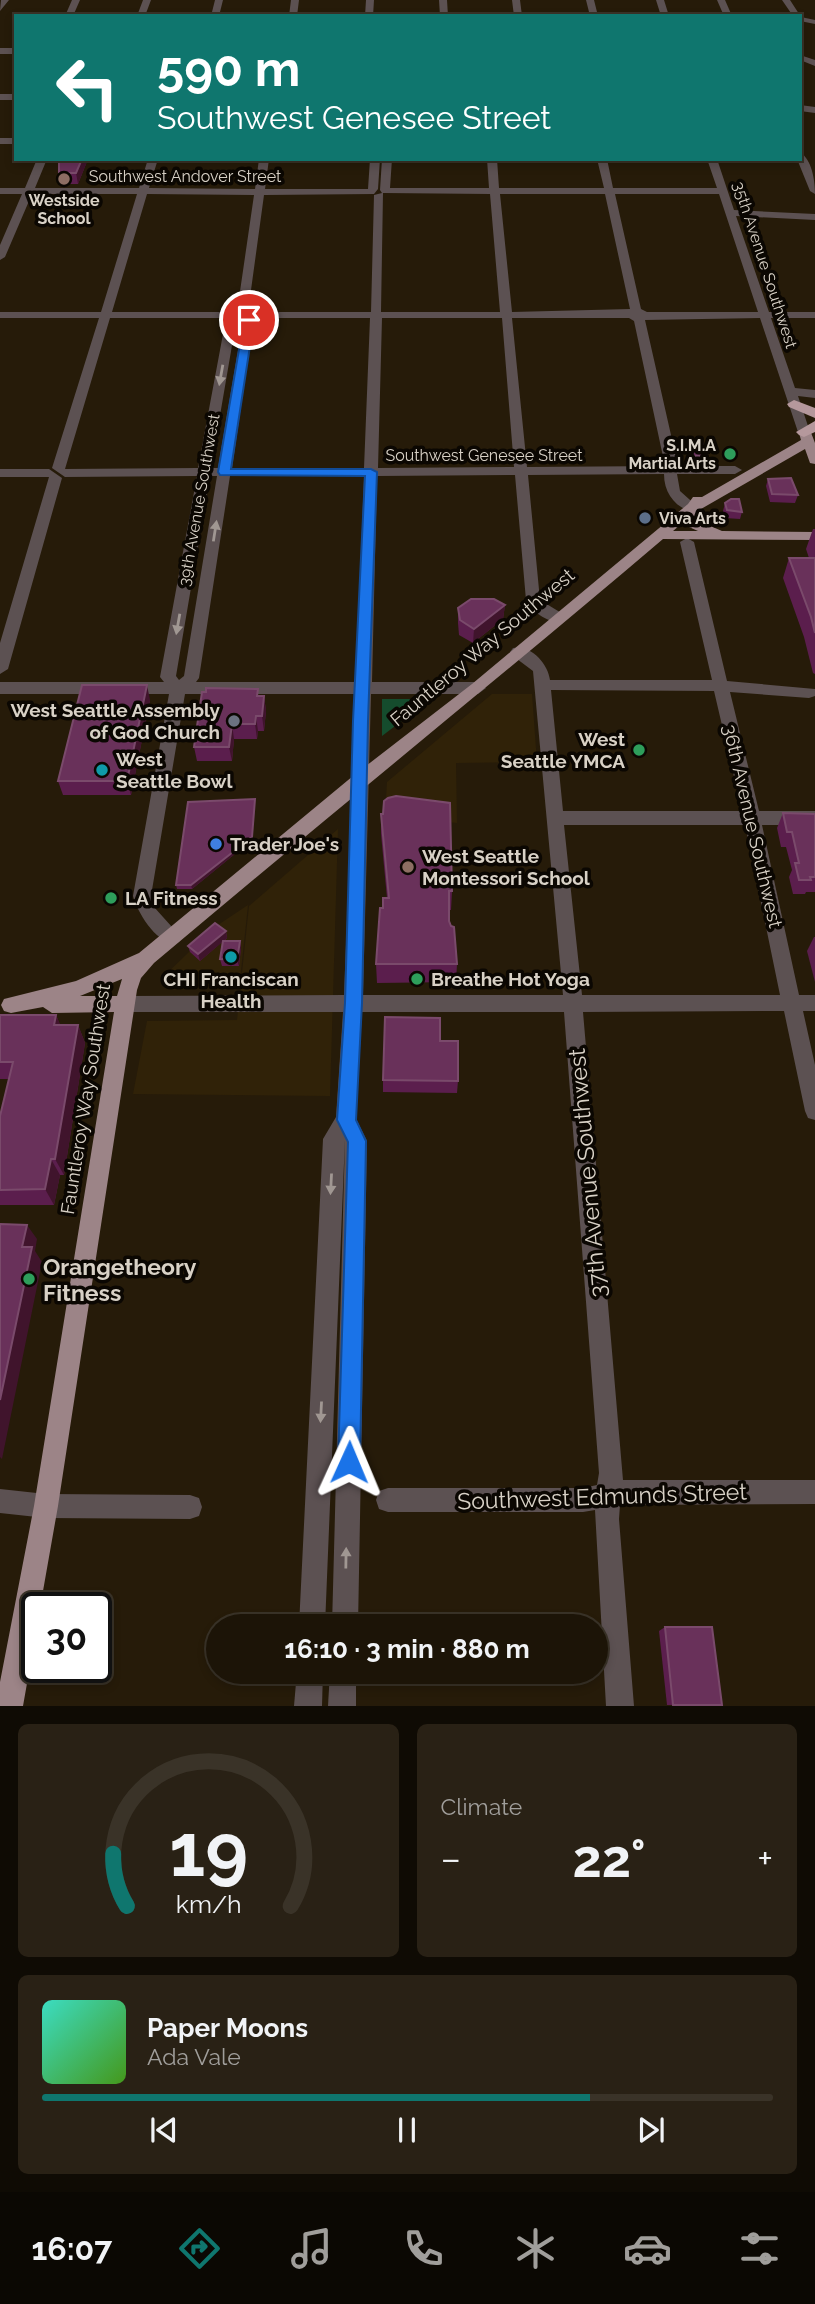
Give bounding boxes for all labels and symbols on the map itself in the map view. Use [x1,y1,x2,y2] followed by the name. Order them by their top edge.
[89,167,282,186] street label: Southwest Andover Street
[56,171,72,187] marker: Westside School
[729,179,801,351] street label: 35th Avenue Southwest
[28,191,100,228] place label: Westside School
[219,290,279,350] pin
[215,364,226,386] one-way arrow
[174,412,224,588] street label: 39th Avenue Southwest
[628,436,716,473] place label: S.I.M.A Martial Arts
[385,446,583,465] street label: Southwest Genesee Street
[722,446,738,462] marker: S.I.M.A Martial Arts
[659,509,726,528] place label: Viva Arts
[637,510,653,526] marker: Viva Arts
[210,519,221,541] one-way arrow
[386,563,579,730] street label: Fauntleroy Way Southwest
[172,613,183,635] one-way arrow
[10,699,221,743] place label: West Seattle Assembly of God Church
[226,713,242,729] marker: West Seattle Assembly of God Church
[719,722,787,930] street label: 36th Avenue Southwest
[501,728,626,772] place label: West Seattle YMCA
[631,742,647,758] marker: West Seattle YMCA
[116,748,233,792] place label: West Seattle Bowl
[94,762,110,778] marker: West Seattle Bowl
[230,833,339,855] place label: Trader Joe's
[208,836,224,852] marker: Trader Joe's
[422,845,591,889] place label: West Seattle Montessori School
[400,859,416,875] marker: West Seattle Montessori School
[125,887,218,909] place label: LA Fitness
[103,890,119,906] marker: LA Fitness
[223,949,239,965] marker: CHI Franciscan Health
[163,968,299,1012] place label: CHI Franciscan Health
[431,968,590,990] place label: Breathe Hot Yoga
[409,971,425,987] marker: Breathe Hot Yoga
[56,981,114,1216] street label: Fauntleroy Way Southwest
[563,1047,611,1299] street label: 37th Avenue Southwest
[325,1173,336,1195] one-way arrow
[43,1253,197,1306] place label: Orangetheory Fitness
[21,1271,37,1287] marker: Orangetheory Fitness
[315,1401,326,1423] one-way arrow
[312,1425,386,1499] position arrow
[457,1477,748,1515] street label: Southwest Edmunds Street
[341,1546,352,1568] one-way arrow
[21,1592,112,1683] speed limit sign: 30

